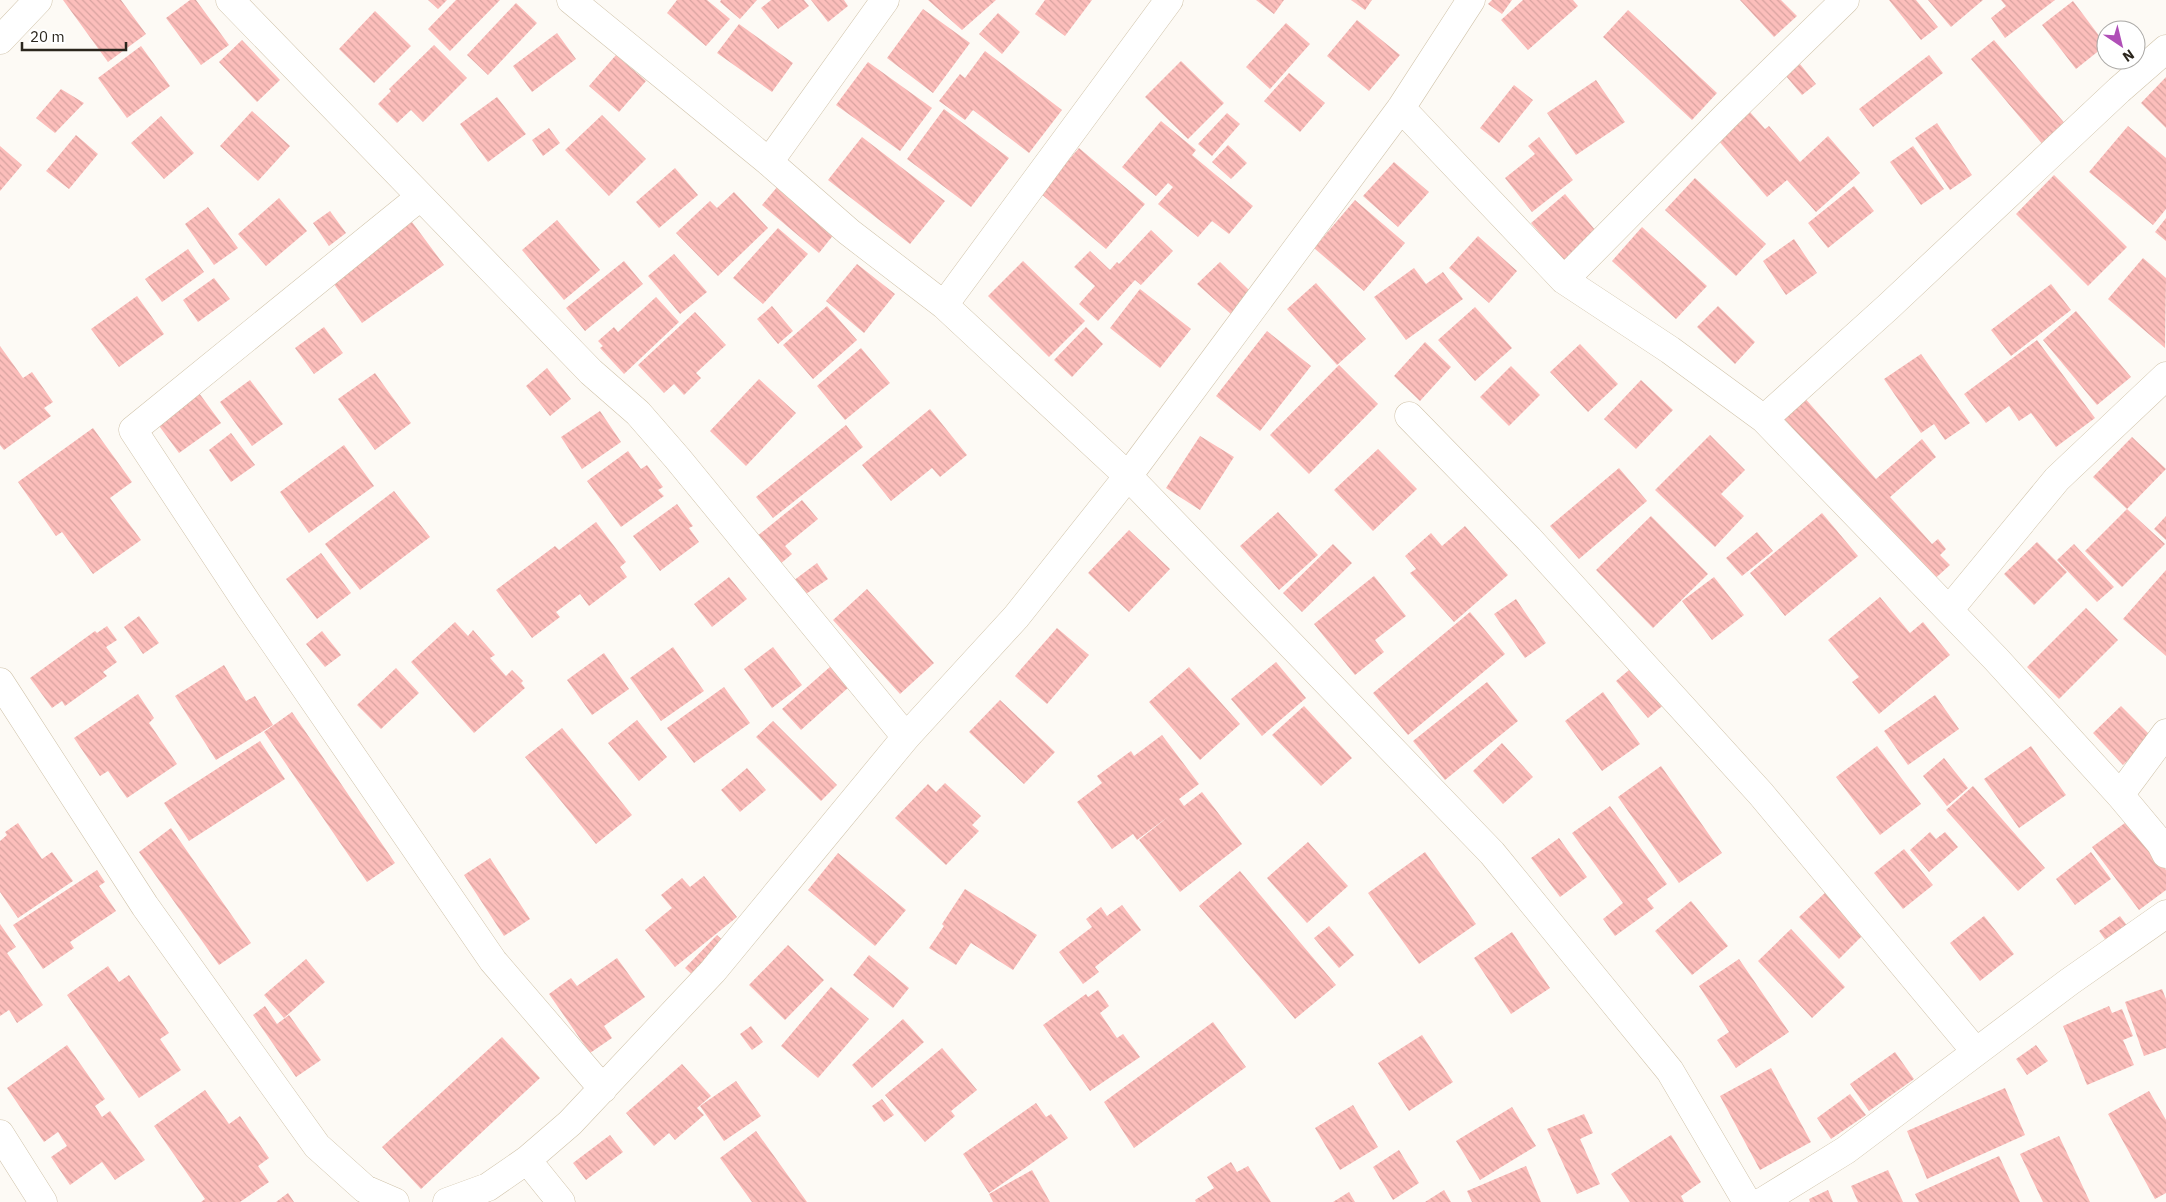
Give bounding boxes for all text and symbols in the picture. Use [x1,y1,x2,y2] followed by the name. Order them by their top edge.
[22,20,126,52] scale bar
[2096,20,2146,70] north arrow
[30,27,65,46] text: 20 m
[2119,45,2138,66] text: N

